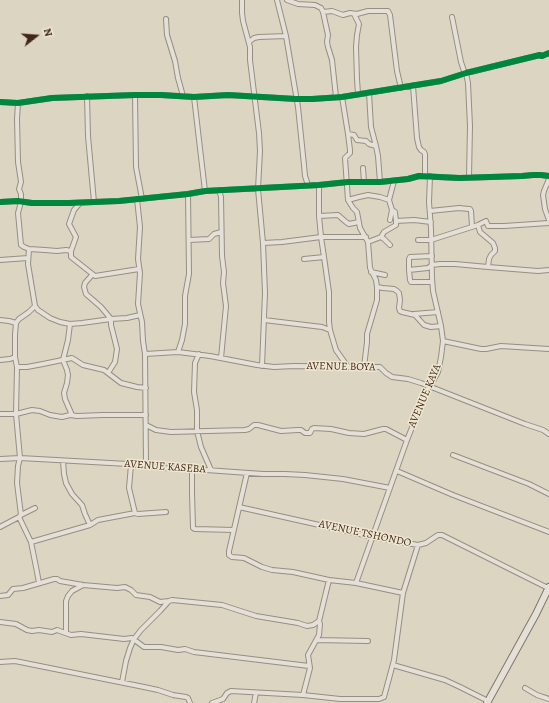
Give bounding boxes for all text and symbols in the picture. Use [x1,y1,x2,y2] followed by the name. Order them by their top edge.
[16,16,56,56] north arrow
[40,26,56,38] text: N
[306,360,376,374] street label: AVENUE BOYA
[406,362,444,430] street label: AVENUE KAYA
[124,458,206,476] street label: AVENUE KASEBA
[318,518,412,550] street label: AVENUE TSHONDO

